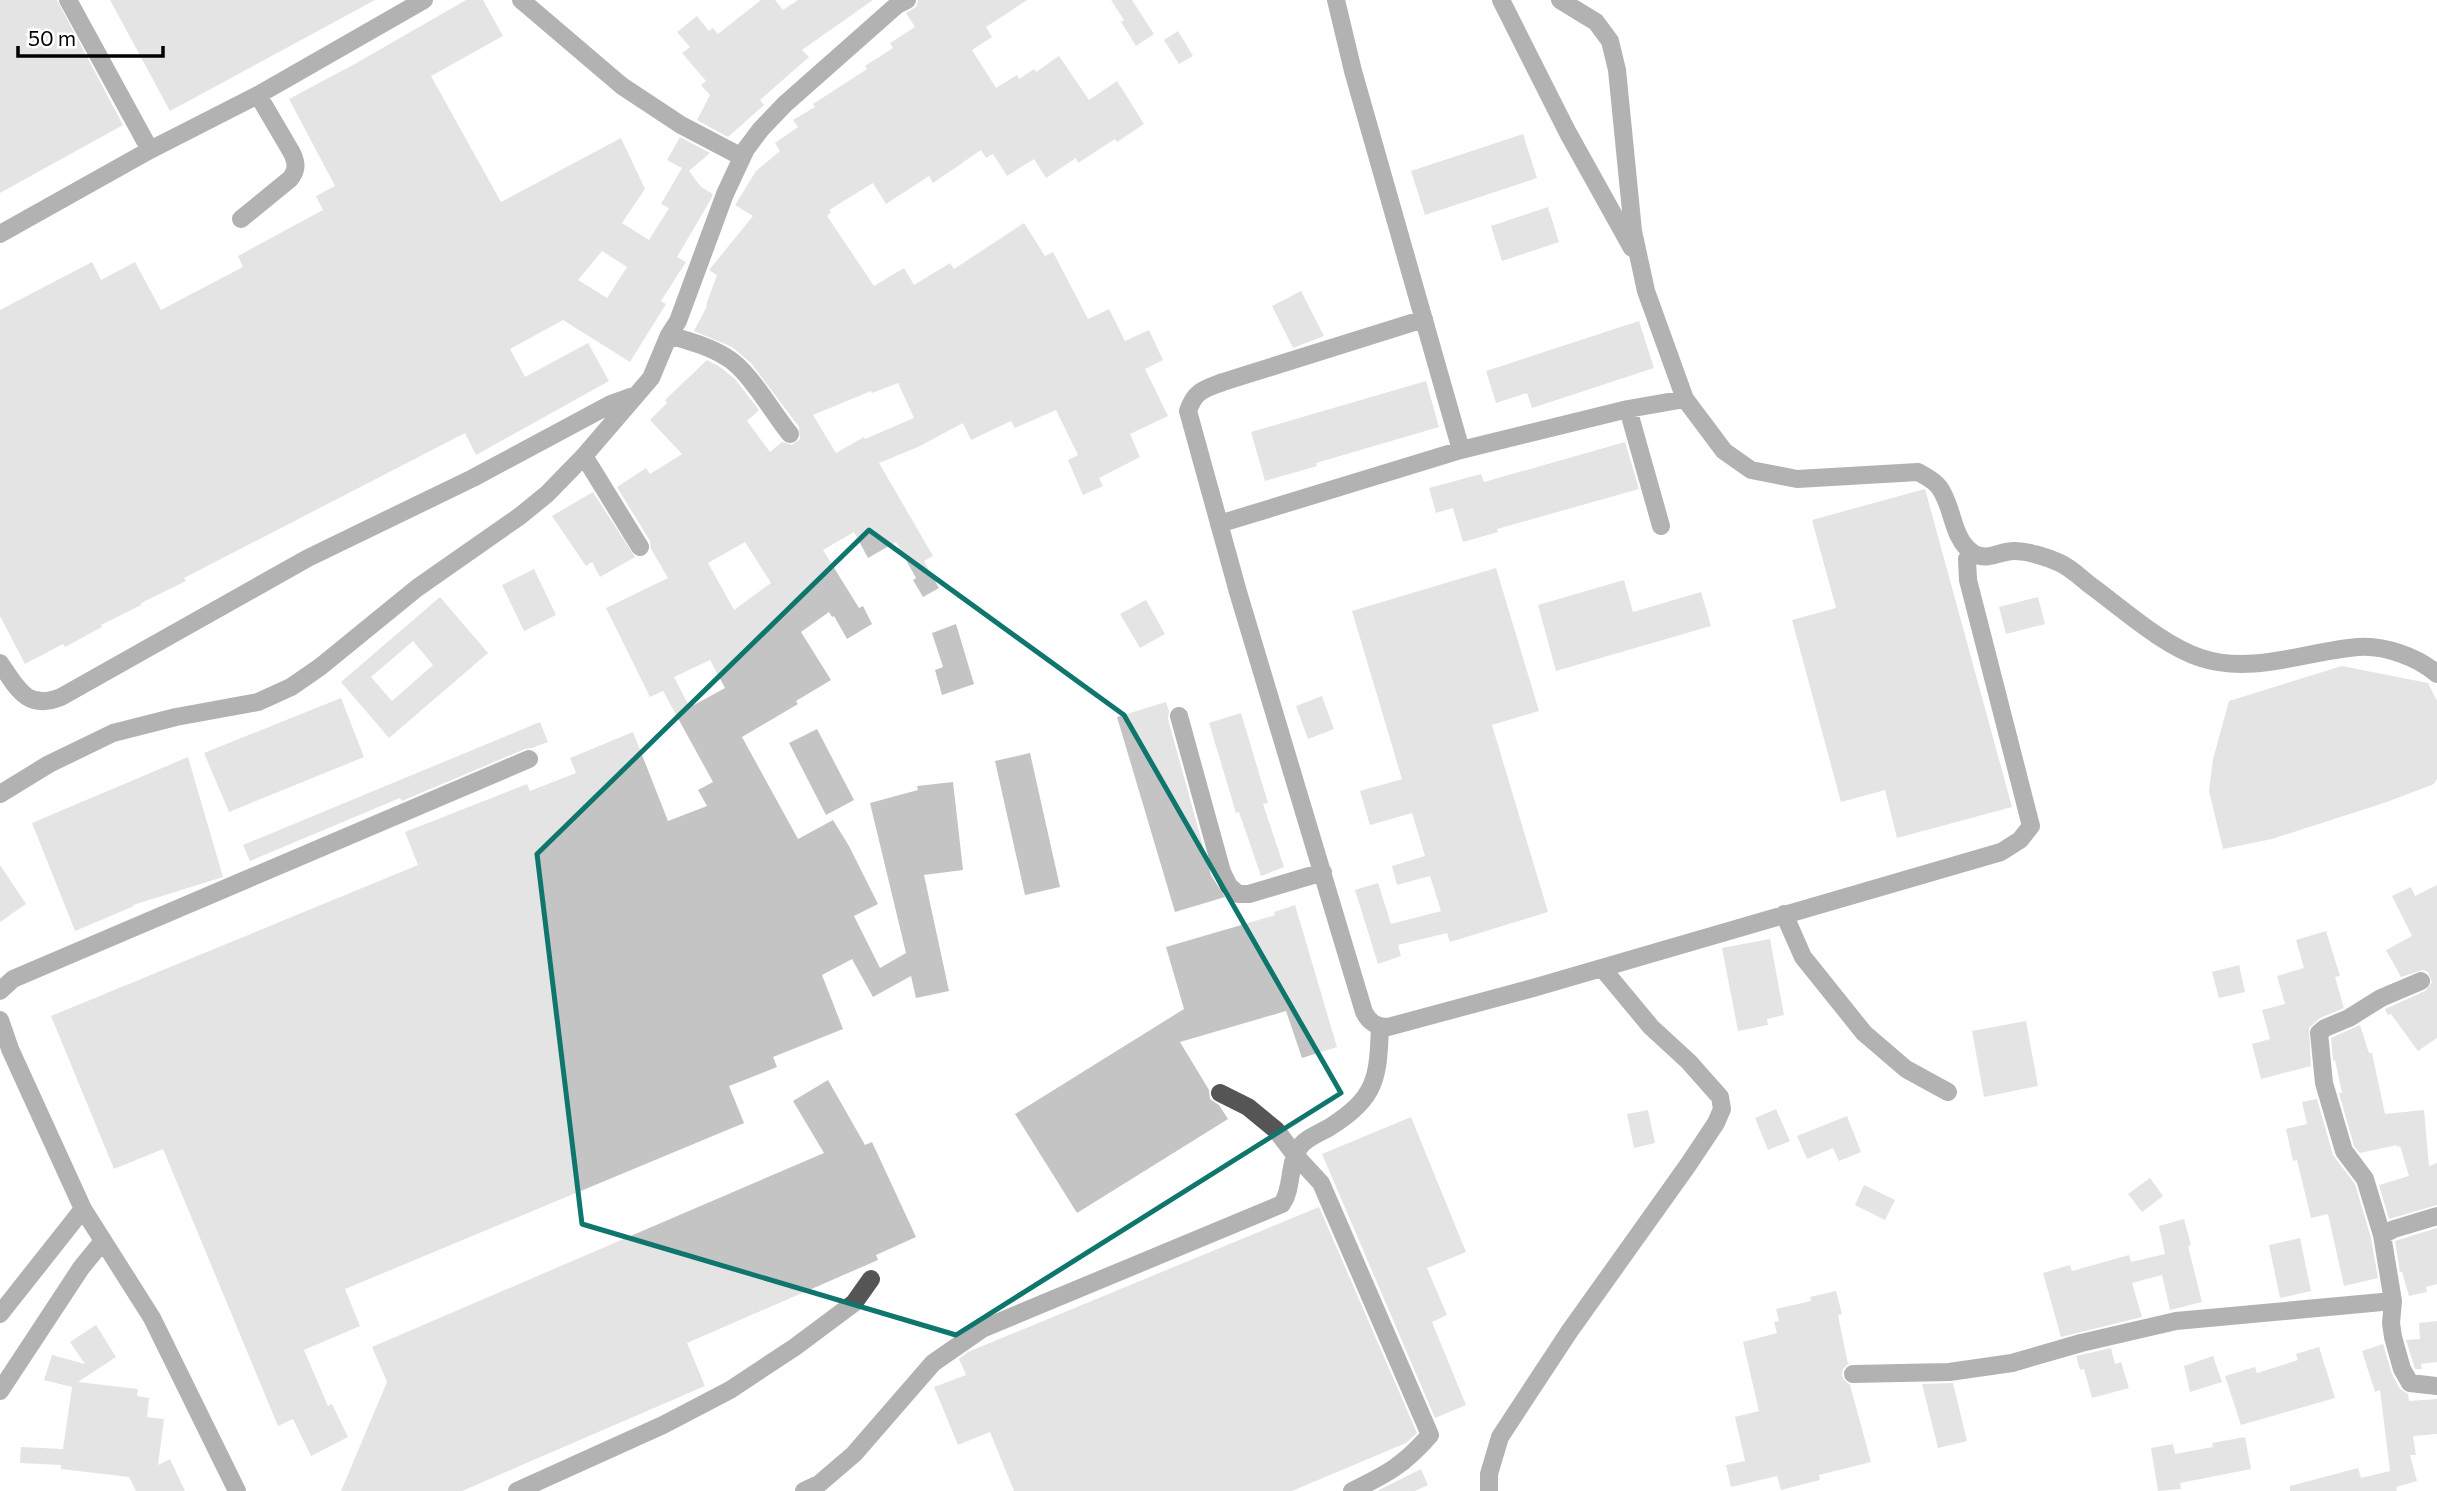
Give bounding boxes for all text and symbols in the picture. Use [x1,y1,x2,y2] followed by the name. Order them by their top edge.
[18,14,163,58] scale bar
[28,25,76,50] text: 50 m

